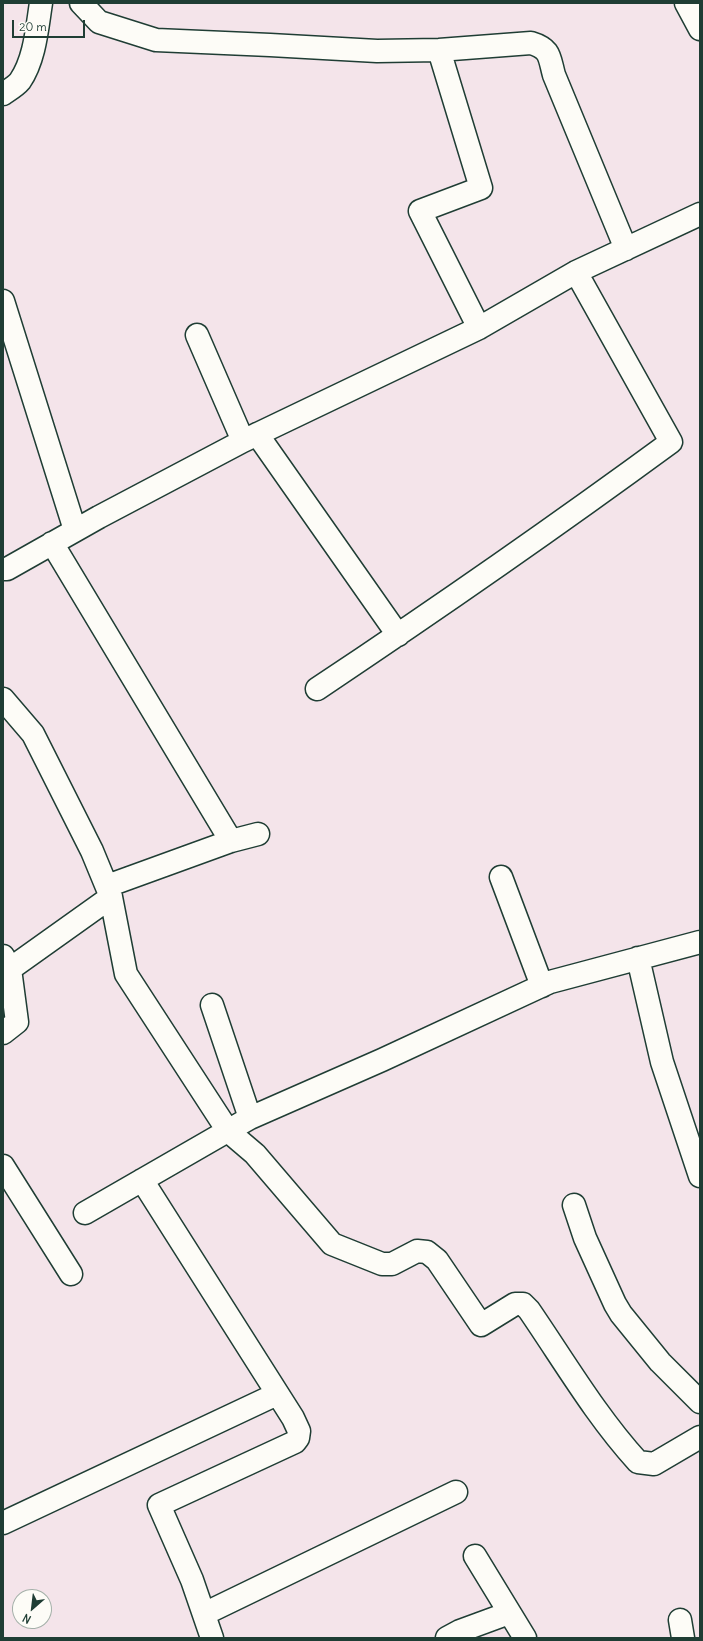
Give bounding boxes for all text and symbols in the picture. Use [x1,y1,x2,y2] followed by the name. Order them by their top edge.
[14,12,87,38] scale bar
[19,19,47,34] text: 20 m
[12,1589,52,1629] north arrow
[20,1611,33,1627] text: N

